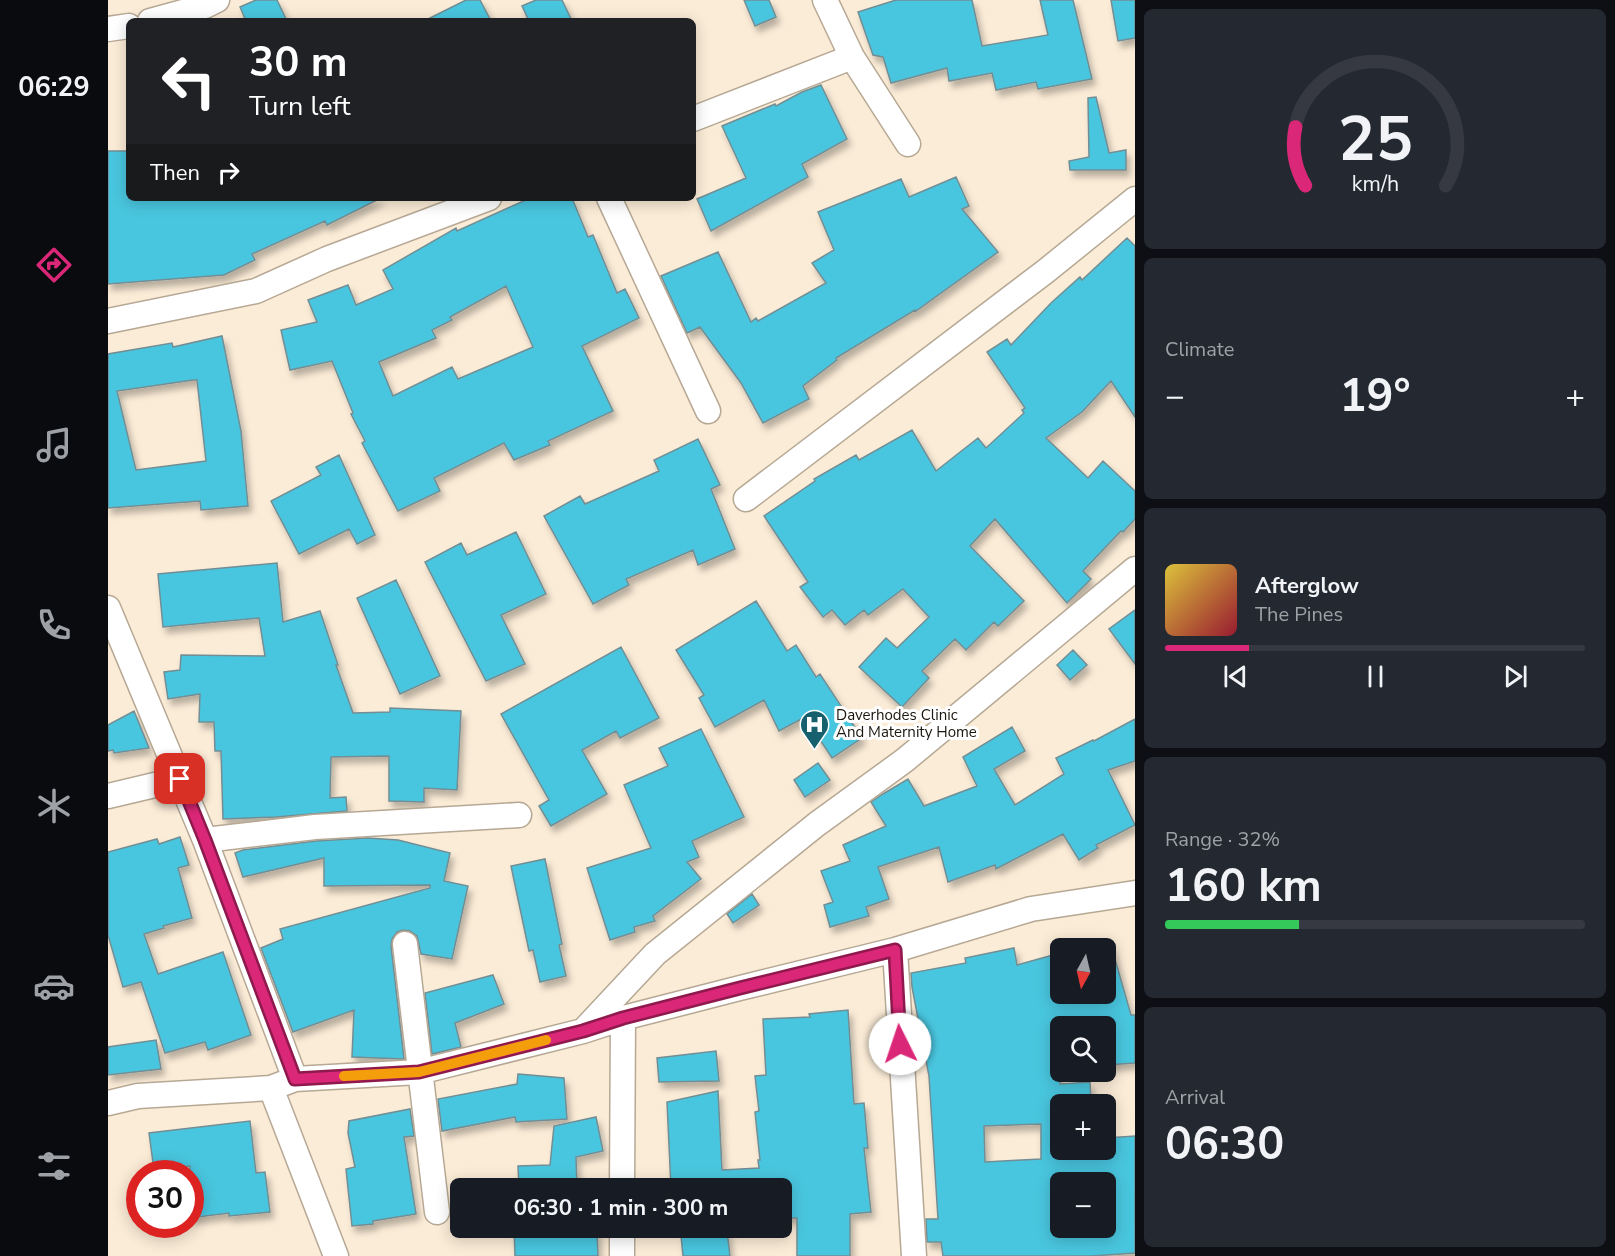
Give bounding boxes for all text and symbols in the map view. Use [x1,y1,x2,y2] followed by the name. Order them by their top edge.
[249,34,348,91] text: 30 m
[150,42,228,120] icon: left
[18,69,90,106] text: 06:29
[249,88,350,125] text: Turn left
[1338,97,1412,182] text: 25
[212,156,245,189] icon: right
[150,158,200,188] text: Then
[1351,170,1399,200] text: km/h
[33,244,75,286] icon: directions
[1165,336,1234,363] text: Climate
[1339,366,1411,427] text: 19°
[1165,374,1185,419] text: −
[1565,374,1585,419] text: +
[33,424,75,466] icon: music
[1255,571,1359,601] text: Afterglow
[1255,601,1343,628] text: The Pines
[33,604,75,646] icon: phone
[1219,660,1252,693] icon: previous
[1359,660,1392,693] icon: pause
[1499,660,1532,693] icon: next
[836,705,977,742] place label: Daverhodes Clinic And Maternity Home
[799,708,831,750] hospital icon: Daverhodes Clinic And Maternity Home
[154,753,205,804] pin
[163,762,196,795] icon: arrive
[33,785,75,827] icon: climate
[1165,826,1280,853] text: Range · 32%
[1165,856,1322,917] text: 160 km
[1050,938,1116,1004] north arrow
[1050,938,1116,1238] map controls
[33,965,75,1007] icon: car
[868,1012,932,1076] position arrow
[1050,1016,1116,1082] button: search
[1165,1084,1225,1111] text: Arrival
[1050,1094,1116,1160] button: +
[1165,1114,1284,1175] text: 06:30
[33,1145,75,1187] icon: filters
[126,1160,204,1238] speed limit sign: 30
[1050,1172,1116,1238] button: −
[514,1193,728,1223] text: 06:30 · 1 min · 300 m

